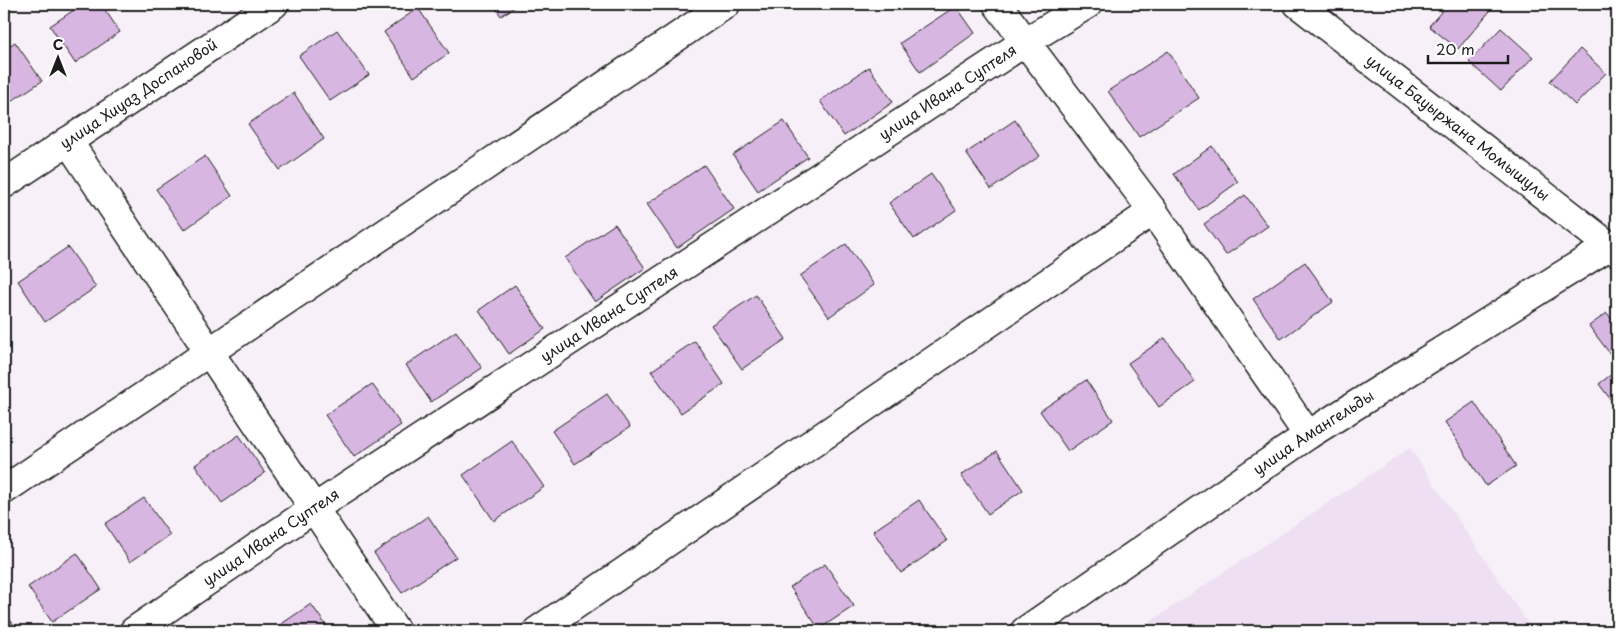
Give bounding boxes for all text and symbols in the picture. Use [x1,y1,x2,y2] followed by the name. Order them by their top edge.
[32,32,82,82] north arrow
[55,32,221,154] street label: улица Хиуаз Доспановой
[1428,32,1508,64] scale bar
[53,34,63,55] text: С
[1436,37,1475,60] text: 20 m
[874,38,1021,145] street label: улица Ивана Суптеля
[1362,48,1555,206] street label: улица Бауыржана Момышулы
[535,260,682,367] street label: улица Ивана Суптеля
[1248,384,1378,480] street label: улица Амангельды
[197,482,343,591] street label: улица Ивана Суптеля

